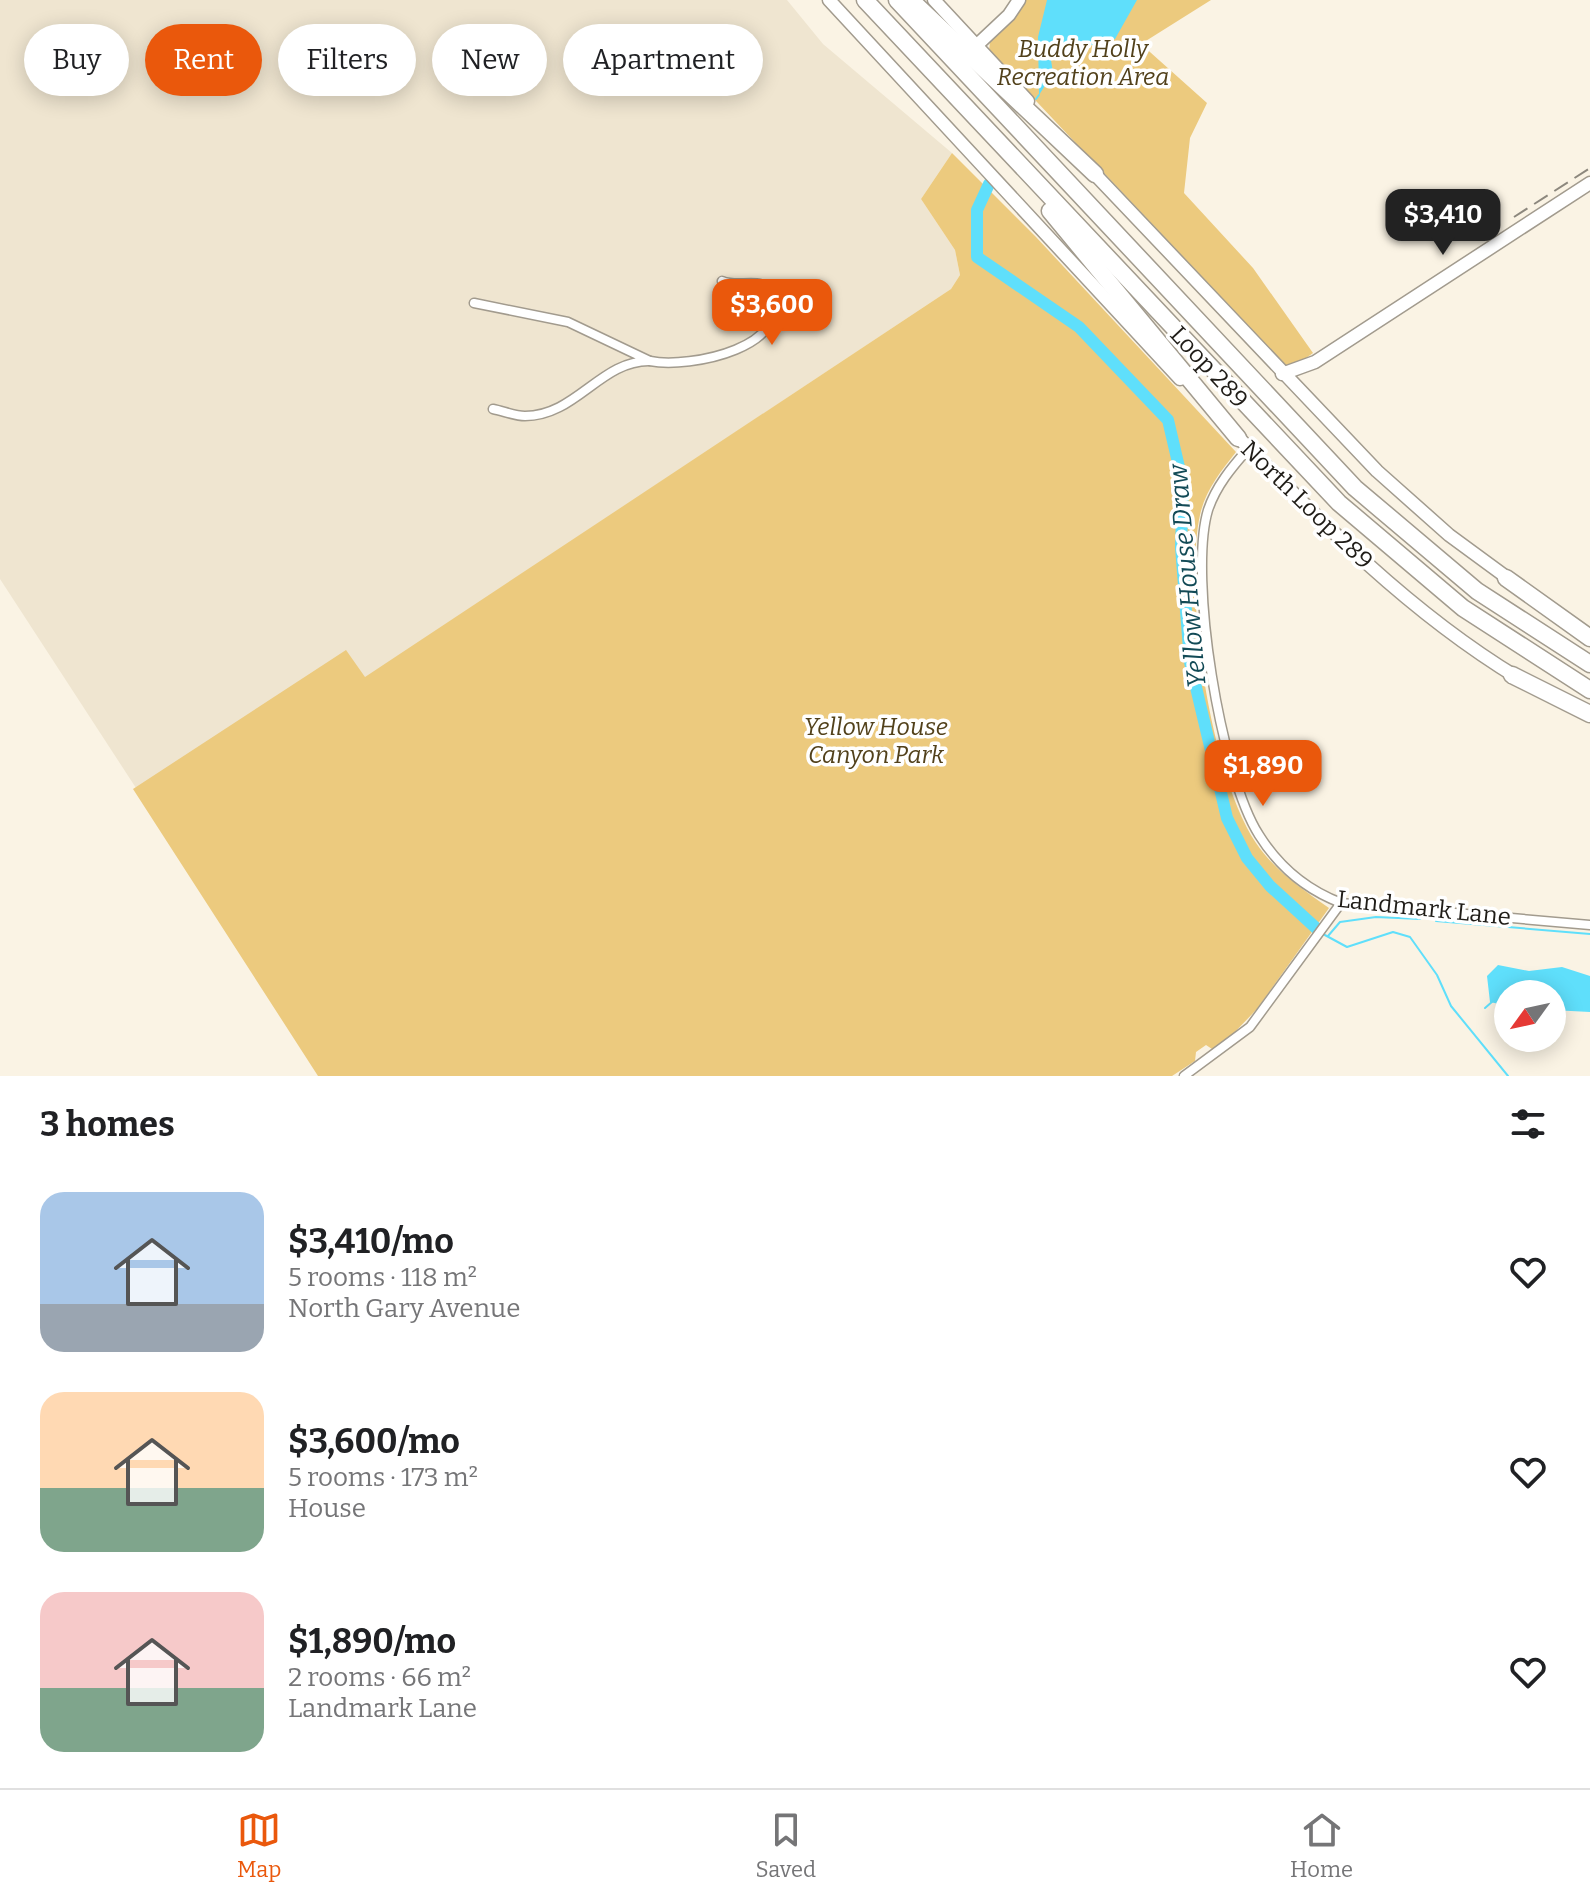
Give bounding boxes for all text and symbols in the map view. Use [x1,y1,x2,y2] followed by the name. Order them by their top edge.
[24,24,129,96] chip: Buy
[145,24,262,96] chip: Rent
[278,24,416,96] chip: Filters
[432,24,547,96] chip: New
[563,24,763,96] chip: Apartment
[997,35,1169,91] park label: Buddy Holly Recreation Area
[1378,189,1508,257] pin: $3,410
[1403,199,1483,230] text: $3,410
[707,279,837,347] pin: $3,600
[730,289,814,320] text: $3,600
[1164,320,1254,414] street label: Loop 289
[1235,435,1379,575] street label: North Loop 289
[1162,461,1213,689] water label: Yellow House Draw
[804,713,948,769] park label: Yellow House Canyon Park
[1198,740,1328,808] pin: $1,890
[1223,750,1303,781] text: $1,890
[1336,885,1512,931] street label: Landmark Lane
[1494,980,1566,1052] north arrow
[1494,980,1566,1052] map controls
[1506,1102,1550,1146] icon: filters
[40,1104,175,1145] text: 3 homes
[288,1221,454,1262] text: $3,410/mo
[104,1224,200,1320] icon: home
[1506,1250,1550,1294] icon: heart
[288,1262,477,1293] text: 5 rooms · 118 m²
[288,1293,520,1324] text: North Gary Avenue
[288,1421,460,1462] text: $3,600/mo
[104,1424,200,1520] icon: home
[1506,1450,1550,1494] icon: heart
[288,1462,478,1493] text: 5 rooms · 173 m²
[288,1493,366,1524] text: House
[288,1621,456,1662] text: $1,890/mo
[104,1624,200,1720] icon: home
[1506,1650,1550,1694] icon: heart
[288,1662,471,1693] text: 2 rooms · 66 m²
[288,1693,477,1724] text: Landmark Lane
[237,1808,281,1883] tab: Map
[756,1808,816,1883] tab: Saved
[1290,1808,1353,1883] tab: Home

